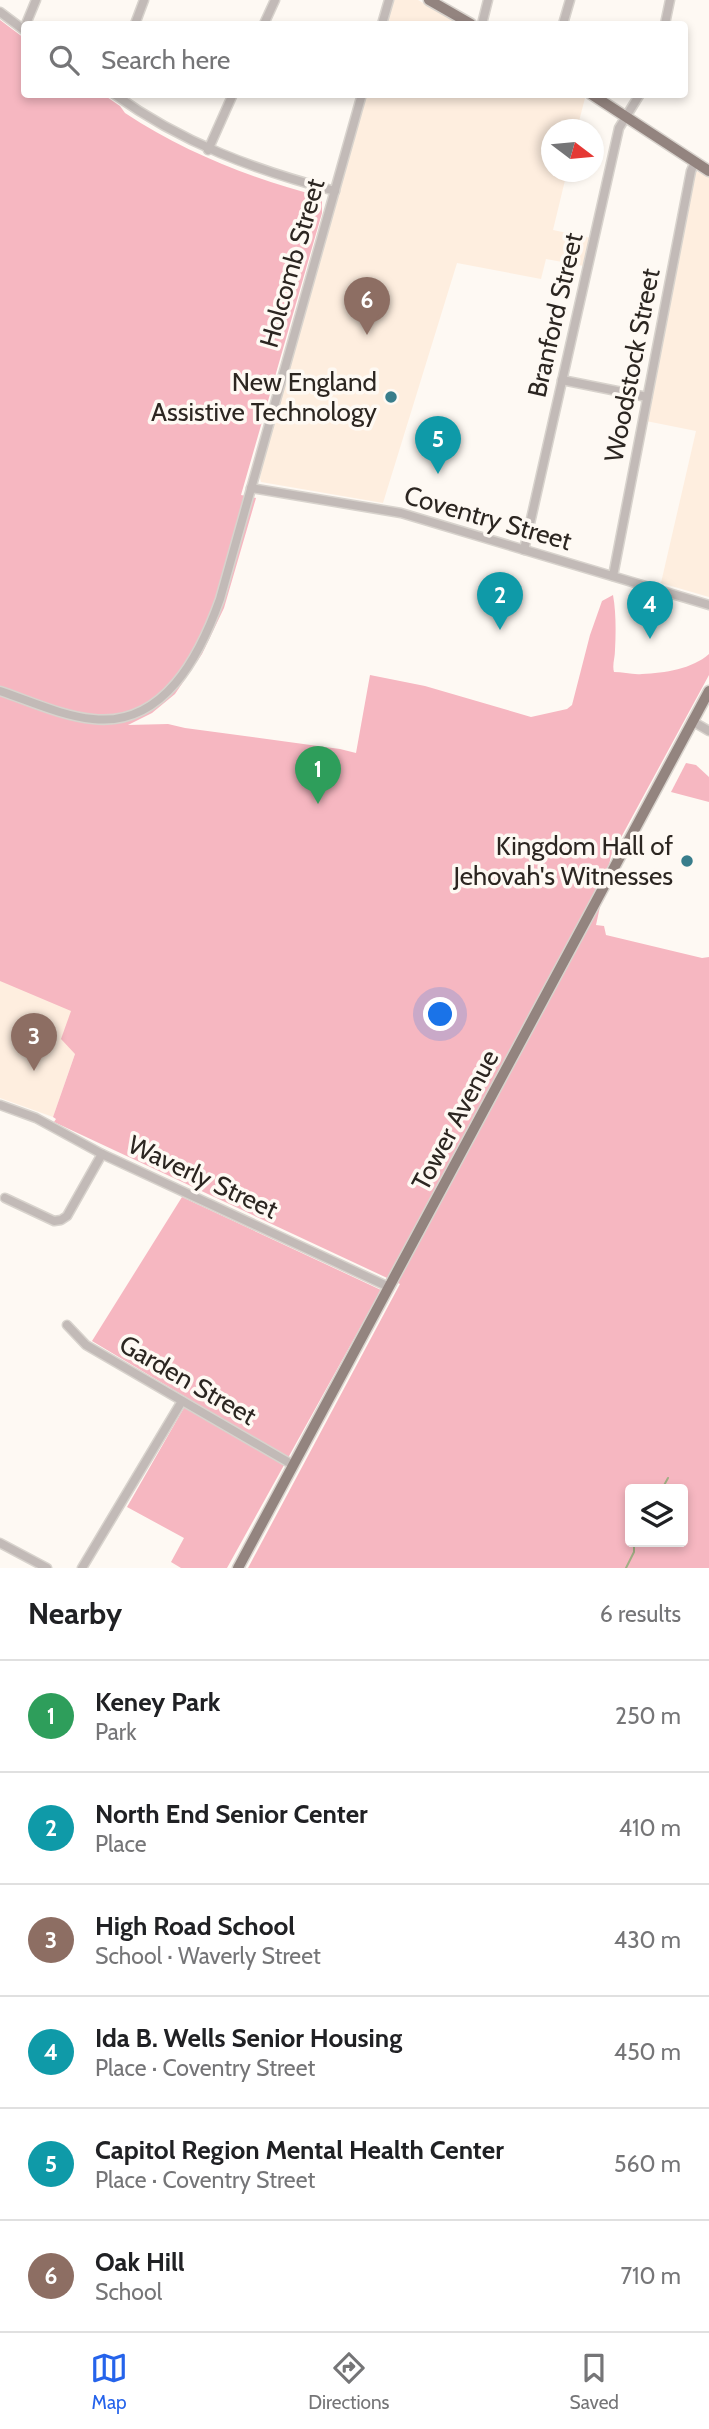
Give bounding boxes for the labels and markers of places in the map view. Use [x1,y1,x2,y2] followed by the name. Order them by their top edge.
[344,277,390,335] pin: 6
[151,366,377,428] place label: New England Assistive Technology
[383,389,399,405] marker: New England Assistive Technology
[415,416,461,474] pin: 5
[477,572,523,630] pin: 2
[627,581,673,639] pin: 4
[295,746,341,804] pin: 1
[453,830,673,892] place label: Kingdom Hall of Jehovah's Witnesses
[679,853,695,869] marker: Kingdom Hall of Jehovah's Witnesses
[11,1013,57,1071] pin: 3

